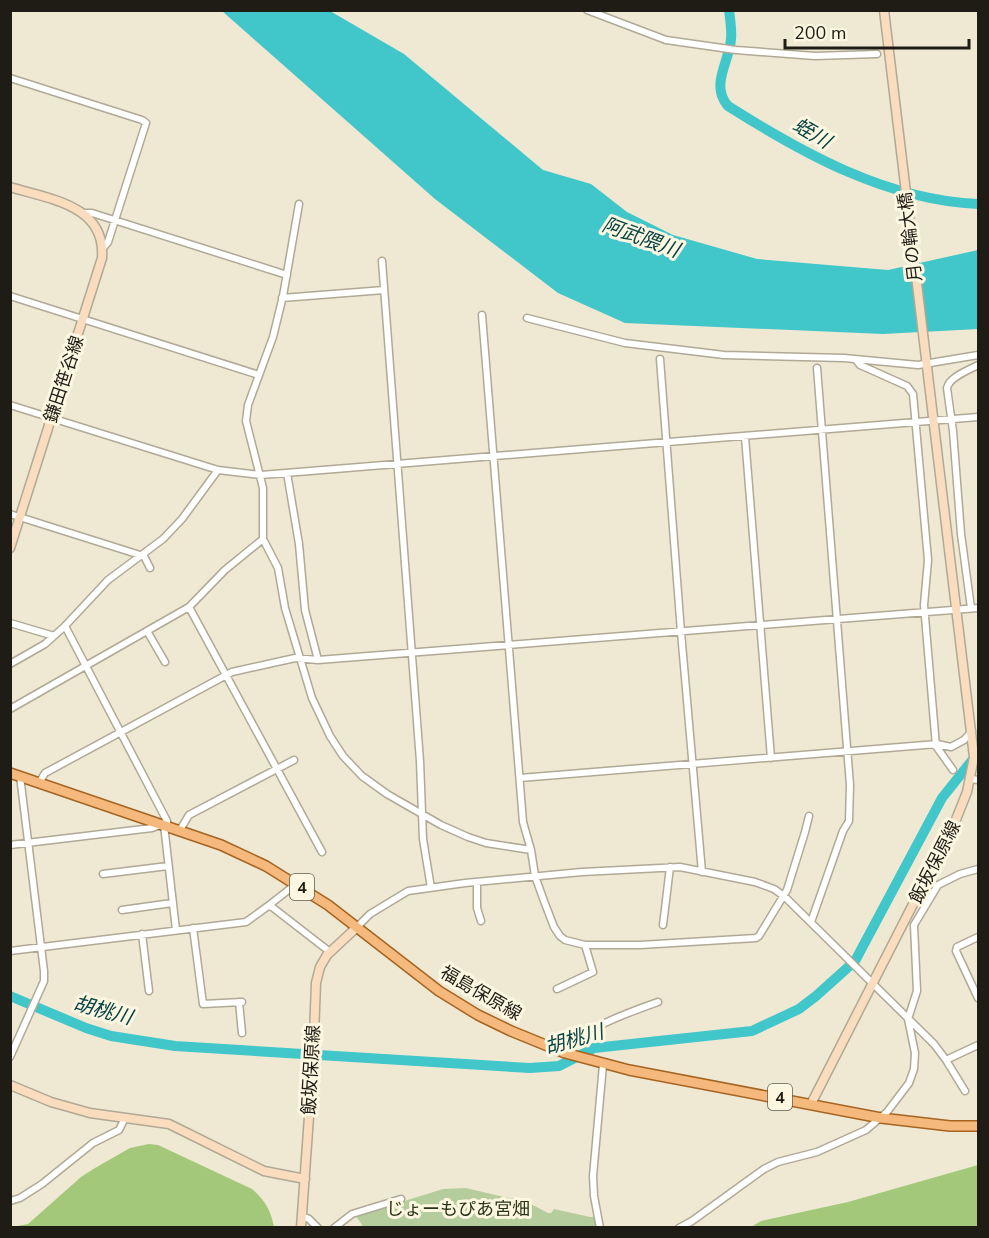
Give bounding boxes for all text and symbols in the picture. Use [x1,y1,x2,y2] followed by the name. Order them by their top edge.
[785,12,970,50] scale bar
[794,21,846,45] text: 200 m
[788,112,838,156] water label: 蛭川
[893,191,927,283] street label: 月の輪大橋
[599,211,685,265] water label: 阿武隈川
[39,332,89,426] street label: 鎌田笹谷線
[904,816,966,908] street label: 飯坂保原線
[290,874,314,900] road number: 4
[436,960,526,1026] street label: 福島保原線
[70,990,137,1032] water label: 胡桃川
[542,1018,609,1061] water label: 胡桃川
[297,1024,325,1116] street label: 飯坂保原線
[768,1084,792,1110] road number: 4
[386,1197,530,1221] park label: じょーもぴあ宮畑

